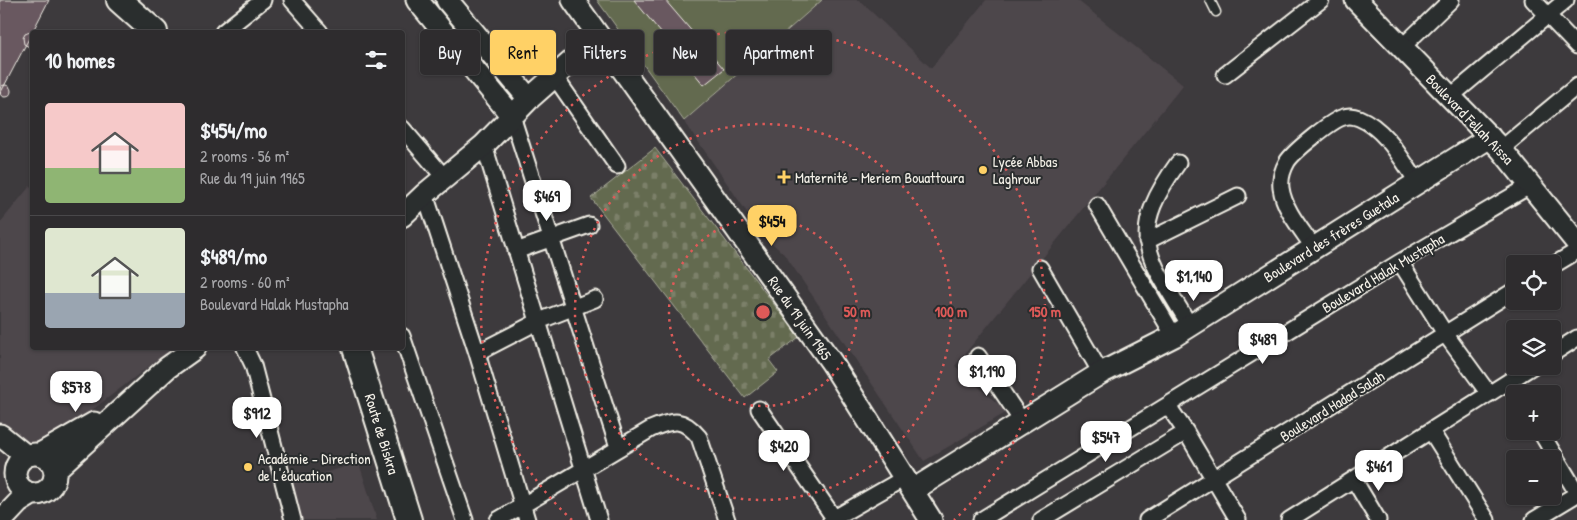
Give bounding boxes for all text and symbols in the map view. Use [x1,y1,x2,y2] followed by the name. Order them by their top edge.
[420,30,480,75] chip: Buy
[490,30,556,75] chip: Rent
[566,30,644,75] chip: Filters
[654,30,716,75] chip: New
[726,30,832,75] chip: Apartment
[45,46,115,75] text: 10 homes
[362,46,390,74] icon: filters
[1421,69,1519,169] street label: Boulevard Fellah Aissa
[200,116,267,145] text: $454/mo
[85,123,145,183] icon: home
[200,145,289,167] text: 2 rooms · 56 m²
[993,151,1058,189] place label: Lycée Abbas Laghrour
[977,164,989,176] marker: Lycée Abbas Laghrour
[200,167,305,189] text: Rue du 19 juin 1965
[795,167,964,188] place label: Maternité - Meriem Bouattoura
[777,170,791,184] marker: Maternité - Meriem Bouattoura
[517,180,577,222] pin: $469
[534,185,560,207] text: $469
[1259,187,1403,287] street label: Boulevard des frères Guetala
[742,204,802,247] pin: $454
[759,210,785,232] text: $454
[1318,228,1448,318] street label: Boulevard Halak Mustapha
[200,242,267,271] text: $489/mo
[85,248,145,308] icon: home
[1506,255,1561,505] map controls
[1506,255,1561,310] button: locate
[1153,260,1235,302] pin: $1,140
[1176,265,1212,287] text: $1,140
[200,271,290,293] text: 2 rooms · 60 m²
[763,272,837,365] street label: Rue du 19 juin 1965
[200,293,349,315] text: Boulevard Halak Mustapha
[844,301,870,322] text: 50 m
[935,301,967,322] text: 100 m
[1029,301,1061,322] text: 150 m
[754,303,772,321] centre of rings
[1506,320,1561,375] button: layers
[1233,322,1293,365] pin: $489
[1250,328,1276,350] text: $489
[946,354,1028,397] pin: $1,190
[969,360,1005,382] text: $1,190
[1276,365,1388,447] street label: Boulevard Hadad Salah
[46,370,106,413] pin: $578
[61,376,91,398] text: $578
[1506,385,1561,440] button: +
[360,391,404,477] street label: Route de Biskra
[227,396,287,439] pin: $912
[243,402,271,424] text: $912
[1076,420,1136,463] pin: $547
[1092,426,1120,448] text: $547
[754,430,814,472] pin: $420
[770,435,798,457] text: $420
[258,448,371,486] place label: Académie - Direction de L'éducation
[1349,450,1409,492] pin: $461
[1506,450,1561,505] button: −
[1366,455,1392,477] text: $461
[242,461,254,473] marker: Académie - Direction de L'éducation

